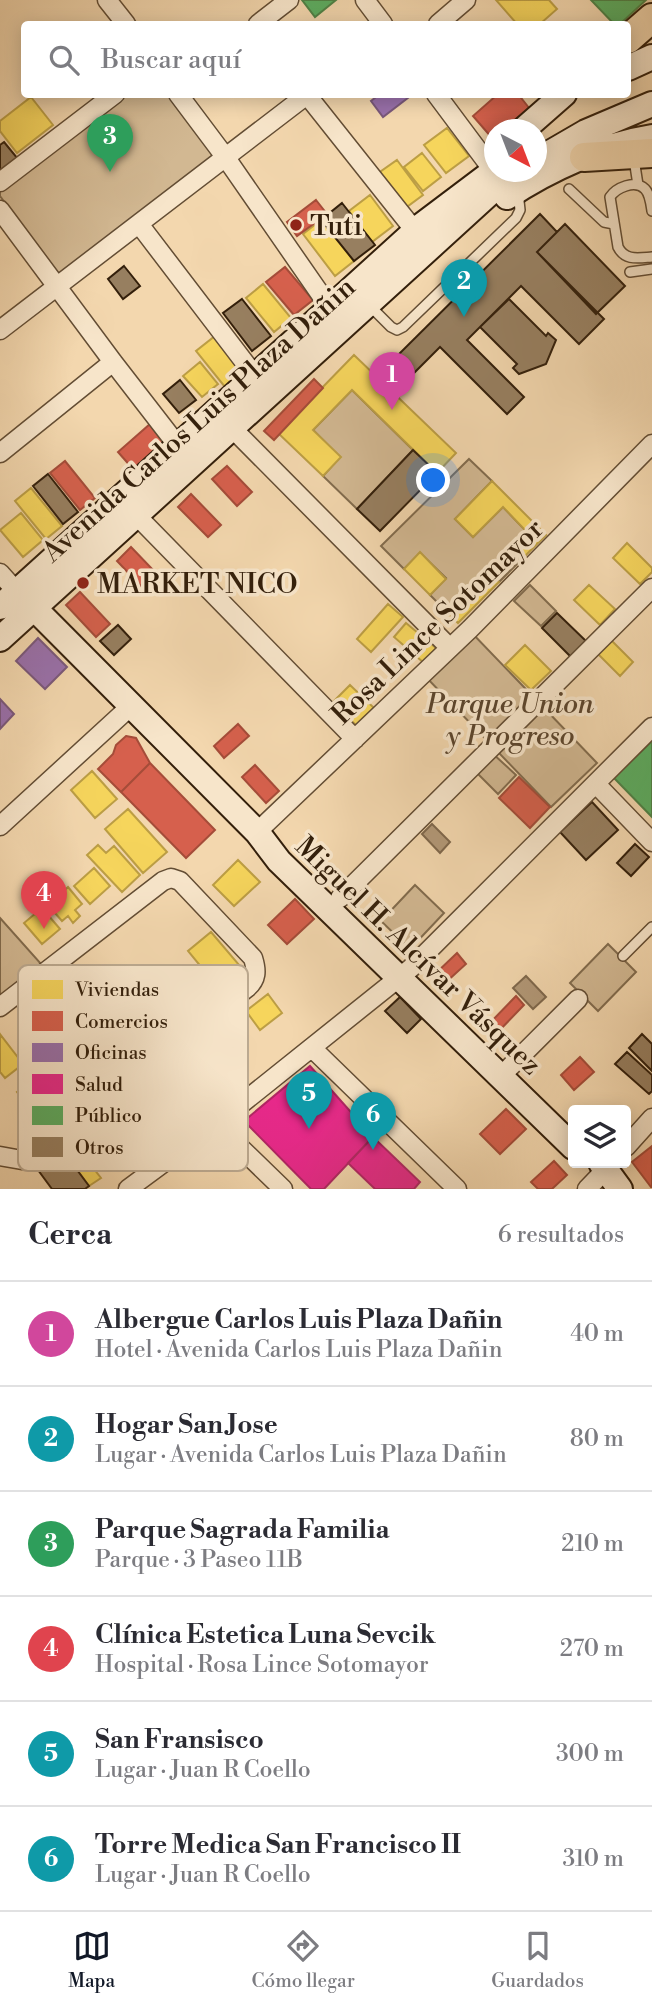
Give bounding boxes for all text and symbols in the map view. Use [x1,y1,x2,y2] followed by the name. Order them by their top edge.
[21,21,631,98] search box
[45,41,83,79] icon: search
[101,44,241,76] text: Buscar aquí
[87,114,133,172] pin: 3
[484,119,547,182] north arrow
[310,209,363,244] place label: Tuti
[288,217,304,233] marker: Tuti
[441,259,487,317] pin: 2
[34,270,363,571] street label: Avenida Carlos Luis Plaza Dañin
[369,352,415,410] pin: 1
[416,463,450,497] your location
[325,512,552,733] street label: Rosa Lince Sotomayor
[97,567,298,602] place label: MARKET NICO
[75,575,91,591] marker: MARKET NICO
[425,687,594,754] park label: Parque Union y Progreso
[288,829,548,1083] street label: Miguel H. Alcívar Vásquez
[21,871,67,929] pin: 4
[18,965,248,1171] legend
[74,978,159,1002] text: Viviendas
[75,1010,168,1034] text: Comercios
[75,1041,147,1065] text: Oficinas
[286,1071,332,1129] pin: 5
[75,1073,123,1097] text: Salud
[350,1092,396,1150] pin: 6
[75,1104,142,1128] text: Público
[568,1105,631,1168] map controls
[568,1105,631,1168] button: layers
[75,1136,124,1160] text: Otros
[28,1216,112,1254] text: Cerca
[498,1221,624,1249] text: 6 resultados
[95,1304,503,1336] text: Albergue Carlos Luis Plaza Dañin
[45,1320,57,1348] text: 1
[570,1320,624,1348] text: 40 m
[95,1336,502,1364] text: Hotel · Avenida Carlos Luis Plaza Dañin
[95,1409,278,1441] text: Hogar San Jose
[44,1425,58,1453] text: 2
[570,1425,624,1453] text: 80 m
[95,1441,507,1469] text: Lugar · Avenida Carlos Luis Plaza Dañin
[95,1514,390,1546] text: Parque Sagrada Familia
[44,1530,58,1558] text: 3
[561,1530,624,1558] text: 210 m
[95,1546,303,1574] text: Parque · 3 Paseo 11B
[95,1619,435,1651] text: Clínica Estetica Luna Sevcik
[43,1635,59,1663] text: 4
[560,1635,624,1663] text: 270 m
[95,1651,429,1679] text: Hospital · Rosa Lince Sotomayor
[95,1724,264,1756] text: San Fransisco
[44,1740,58,1768] text: 5
[556,1740,624,1768] text: 300 m
[95,1756,311,1784] text: Lugar · Juan R Coello
[95,1829,461,1861] text: Torre Medica San Francisco II
[44,1845,58,1873] text: 6
[563,1845,624,1873] text: 310 m
[95,1861,311,1889] text: Lugar · Juan R Coello
[68,1927,115,1993] tab: Mapa
[251,1927,355,1993] tab: Cómo llegar
[491,1927,584,1993] tab: Guardados

